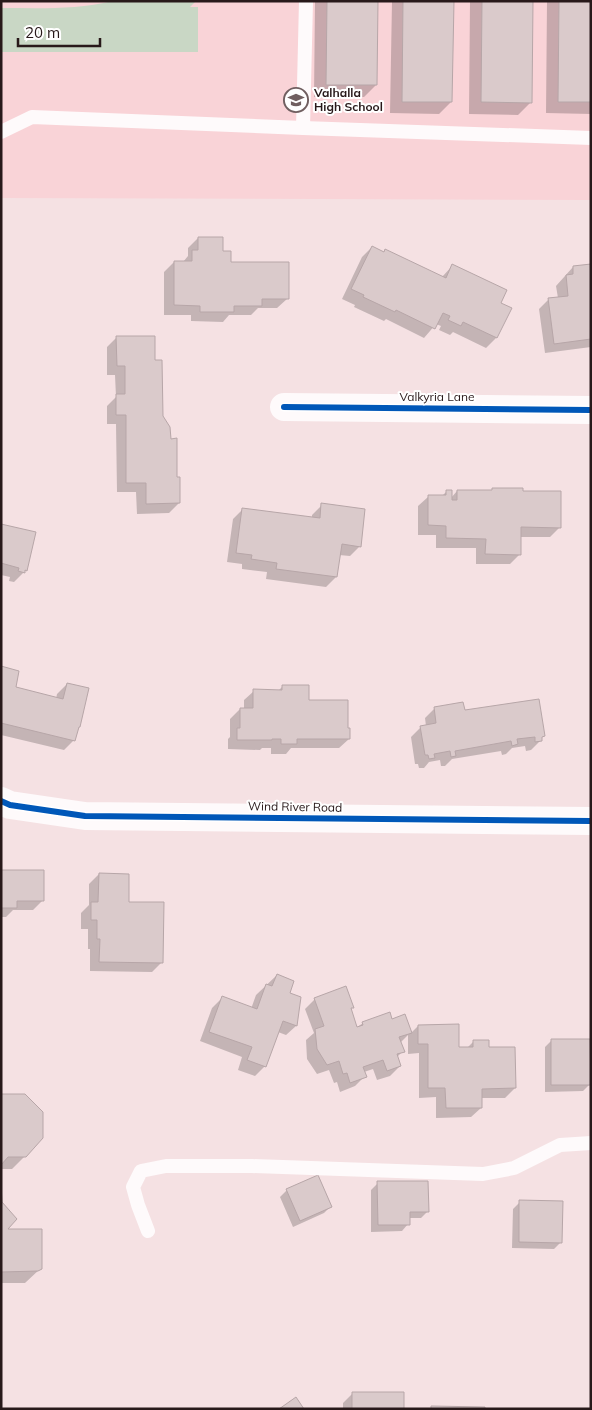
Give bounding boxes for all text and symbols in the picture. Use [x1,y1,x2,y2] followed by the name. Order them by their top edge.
[18,15,100,47] scale bar
[25,23,60,42] text: 20 m
[313,85,383,114] place label: Valhalla High School
[283,87,309,113] school or university icon: Valhalla High School
[400,389,474,404] street label: Valkyria Lane
[248,798,342,815] street label: Wind River Road

